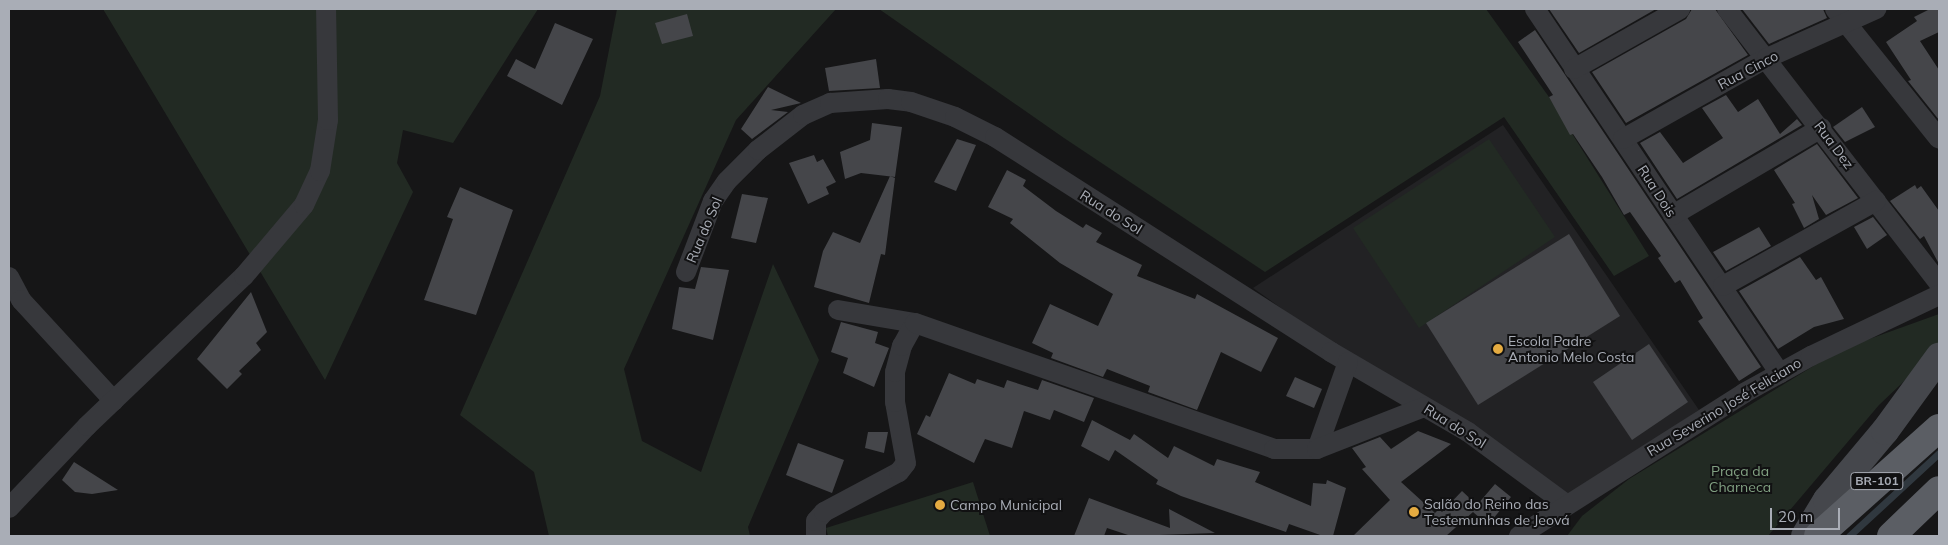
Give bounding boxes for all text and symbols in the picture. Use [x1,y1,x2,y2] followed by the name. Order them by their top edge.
[1715,47,1781,93] street label: Rua Cinco
[1811,118,1857,172] street label: Rua Dez
[1634,162,1680,220] street label: Rua Dois
[1077,186,1145,238] street label: Rua do Sol
[683,195,725,265] street label: Rua do Sol
[1508,333,1634,366] place label: Escola Padre Antonio Melo Costa
[1492,343,1504,355] marker: Escola Padre Antonio Melo Costa
[1644,354,1804,460] street label: Rua Severino José Feliciano
[1421,400,1489,452] street label: Rua do Sol
[1709,463,1771,496] park label: Praça da Charneca
[1850,472,1904,491] road number: BR-101
[1424,496,1570,528] place label: Salão do Reino das Testemunhas de Jeová
[950,497,1062,513] place label: Campo Municipal
[1773,498,1843,530] scale bar
[934,499,946,511] marker: Campo Municipal
[1408,506,1420,518] marker: Salão do Reino das Testemunhas de Jeová
[1778,507,1813,526] text: 20 m

